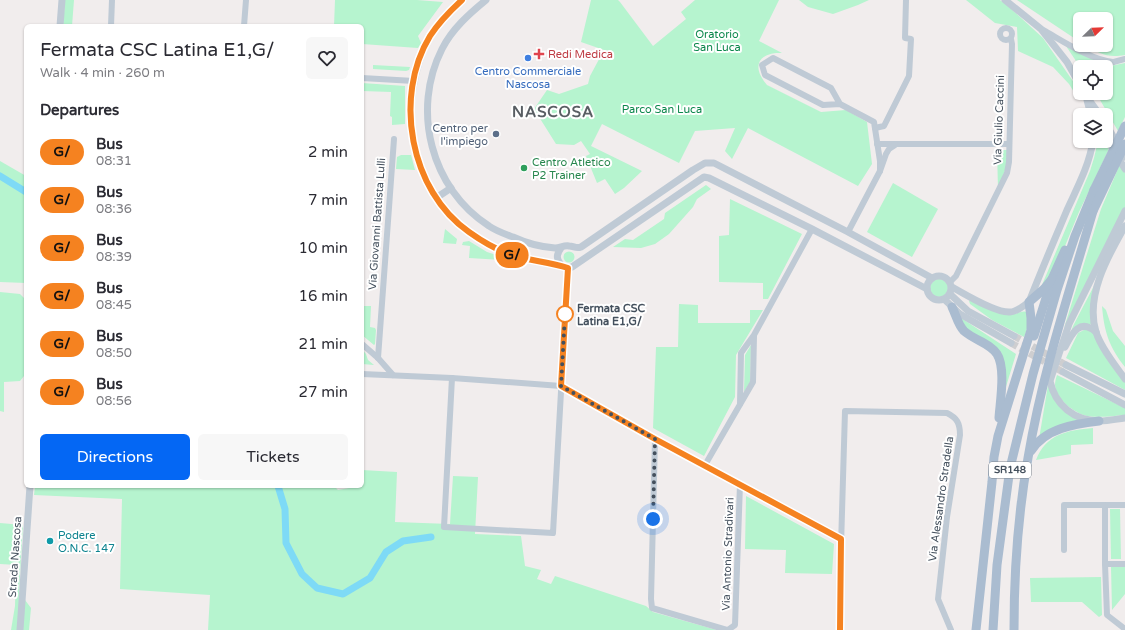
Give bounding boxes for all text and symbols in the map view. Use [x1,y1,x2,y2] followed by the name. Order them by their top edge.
[1073,12,1113,52] north arrow
[1073,12,1113,148] map controls
[693,28,741,54] park label: Oratorio San Luca
[306,37,348,79] button: heart
[40,39,275,61] text: Fermata CSC Latina E1,G/
[533,48,545,60] marker: Redi Medica
[548,48,613,61] place label: Redi Medica
[523,53,533,63] marker: Centro Commerciale Nascosa
[1073,60,1113,100] button: locate
[40,65,165,81] text: Walk · 4 min · 260 m
[475,65,581,91] place label: Centro Commerciale Nascosa
[991,75,1007,165] street label: Via Giulio Caccini
[40,101,119,119] text: Departures
[512,103,594,121] district label: NASCOSA
[622,103,702,116] park label: Parco San Luca
[1073,108,1113,148] button: layers
[433,122,489,148] place label: Centro per l'impiego
[491,129,501,139] marker: Centro per l'impiego
[96,135,123,153] text: Bus
[54,143,70,160] text: G/
[308,143,348,161] text: 2 min
[96,153,132,169] text: 08:31
[532,156,611,182] place label: Centro Atletico P2 Trainer
[366,157,388,291] street label: Via Giovanni Battista Lulli
[519,163,529,173] marker: Centro Atletico P2 Trainer
[96,183,123,201] text: Bus
[54,191,70,208] text: G/
[308,191,348,209] text: 7 min
[96,201,132,217] text: 08:36
[96,231,123,249] text: Bus
[54,239,70,256] text: G/
[299,239,348,257] text: 10 min
[494,242,530,268] line badge: G/
[504,246,520,263] text: G/
[96,249,132,265] text: 08:39
[96,279,123,297] text: Bus
[54,287,70,304] text: G/
[299,287,348,305] text: 16 min
[96,297,132,313] text: 08:45
[577,302,645,328] place label: Fermata CSC Latina E1,G/
[556,305,574,323] marker: Fermata CSC Latina E1,G/
[96,327,123,345] text: Bus
[54,335,70,352] text: G/
[299,335,348,353] text: 21 min
[96,345,132,361] text: 08:50
[96,375,123,393] text: Bus
[54,383,70,400] text: G/
[299,383,348,401] text: 27 min
[96,393,132,409] text: 08:56
[40,434,190,480] button: Directions
[198,434,348,480] button: Tickets
[926,436,956,562] street label: Via Alessandro Stradella
[989,462,1031,478] road number: SR148
[720,497,736,611] street label: Via Antonio Stradivari
[643,509,663,529] your location
[6,516,24,598] street label: Strada Nascosa
[58,529,115,555] place label: Podere O.N.C. 147
[45,536,55,546] marker: Podere O.N.C. 147

